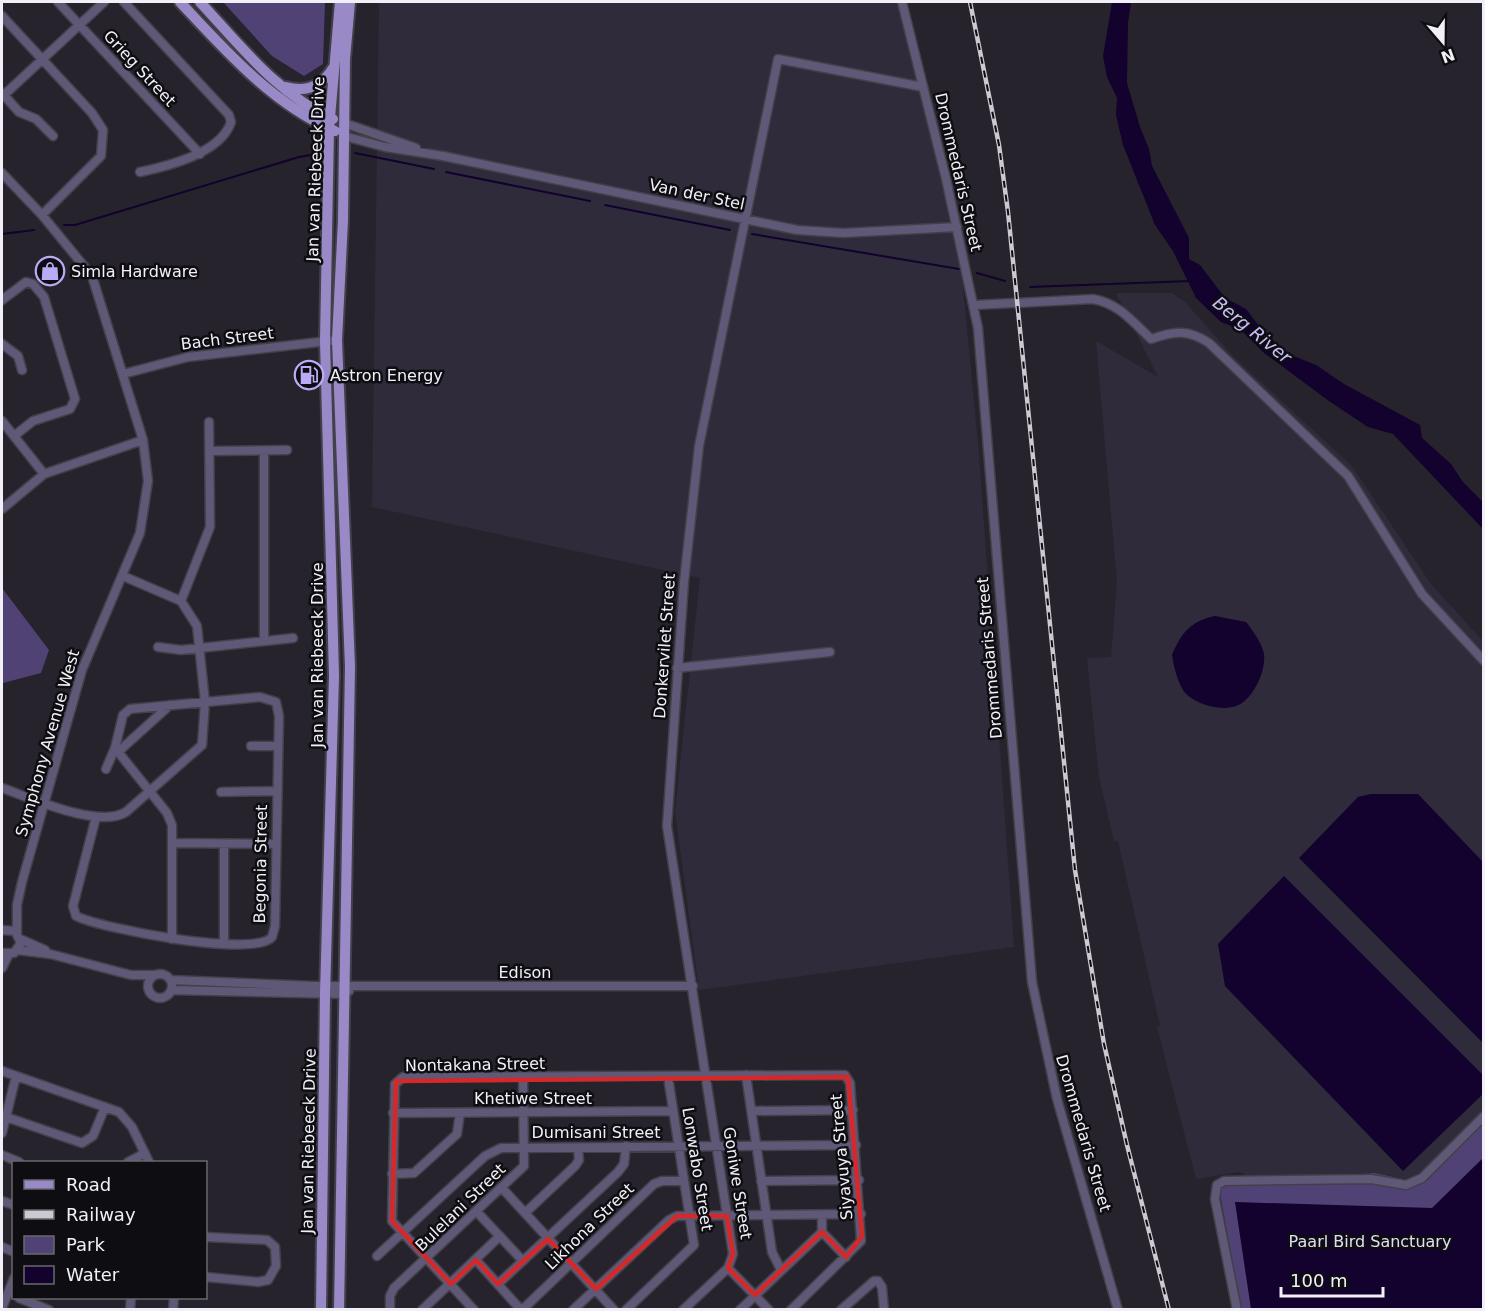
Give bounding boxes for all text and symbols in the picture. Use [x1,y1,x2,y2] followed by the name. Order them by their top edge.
[1413,12,1473,72] north arrow
[100,26,180,110] street label: Grieg Street
[1438,44,1458,67] text: N
[303,76,328,263] street label: Jan van Riebeeck Drive
[931,91,986,253] street label: Drommedaris Street
[647,175,746,214] street label: Van der Stel
[34,255,66,287] shop icon: Simla Hardware
[71,262,198,281] place label: Simla Hardware
[1209,292,1297,369] water label: Berg River
[180,323,275,354] street label: Bach Street
[293,359,325,391] fuel station icon: Astron Energy
[330,366,443,385] place label: Astron Energy
[308,562,327,749] street label: Jan van Riebeeck Drive
[650,573,679,719] street label: Donkervilet Street
[973,576,1006,740] street label: Drommedaris Street
[12,647,83,839] street label: Symphony Avenue West
[250,804,271,924] street label: Begonia Street
[499,963,551,982] street label: Edison
[297,1048,320,1235] street label: Jan van Riebeeck Drive
[1052,1052,1115,1214] street label: Drommedaris Street
[405,1054,545,1075] street label: Nontakana Street
[474,1089,592,1108] street label: Khetiwe Street
[827,1093,856,1221] street label: Siyavuya Street
[678,1106,717,1232] street label: Lonwabo Street
[532,1123,660,1142] street label: Dumisani Street
[719,1126,756,1241] street label: Goniwe Street
[411,1160,509,1255] street label: Bulelani Street
[12,1161,207,1299] legend
[66,1174,111,1195] text: Road
[541,1179,638,1274] street label: Likhona Street
[66,1204,136,1225] text: Railway
[1289,1232,1451,1251] park label: Paarl Bird Sanctuary
[66,1234,105,1255] text: Park
[1281,1260,1383,1298] scale bar
[66,1264,120,1285] text: Water
[1290,1270,1348,1291] text: 100 m

